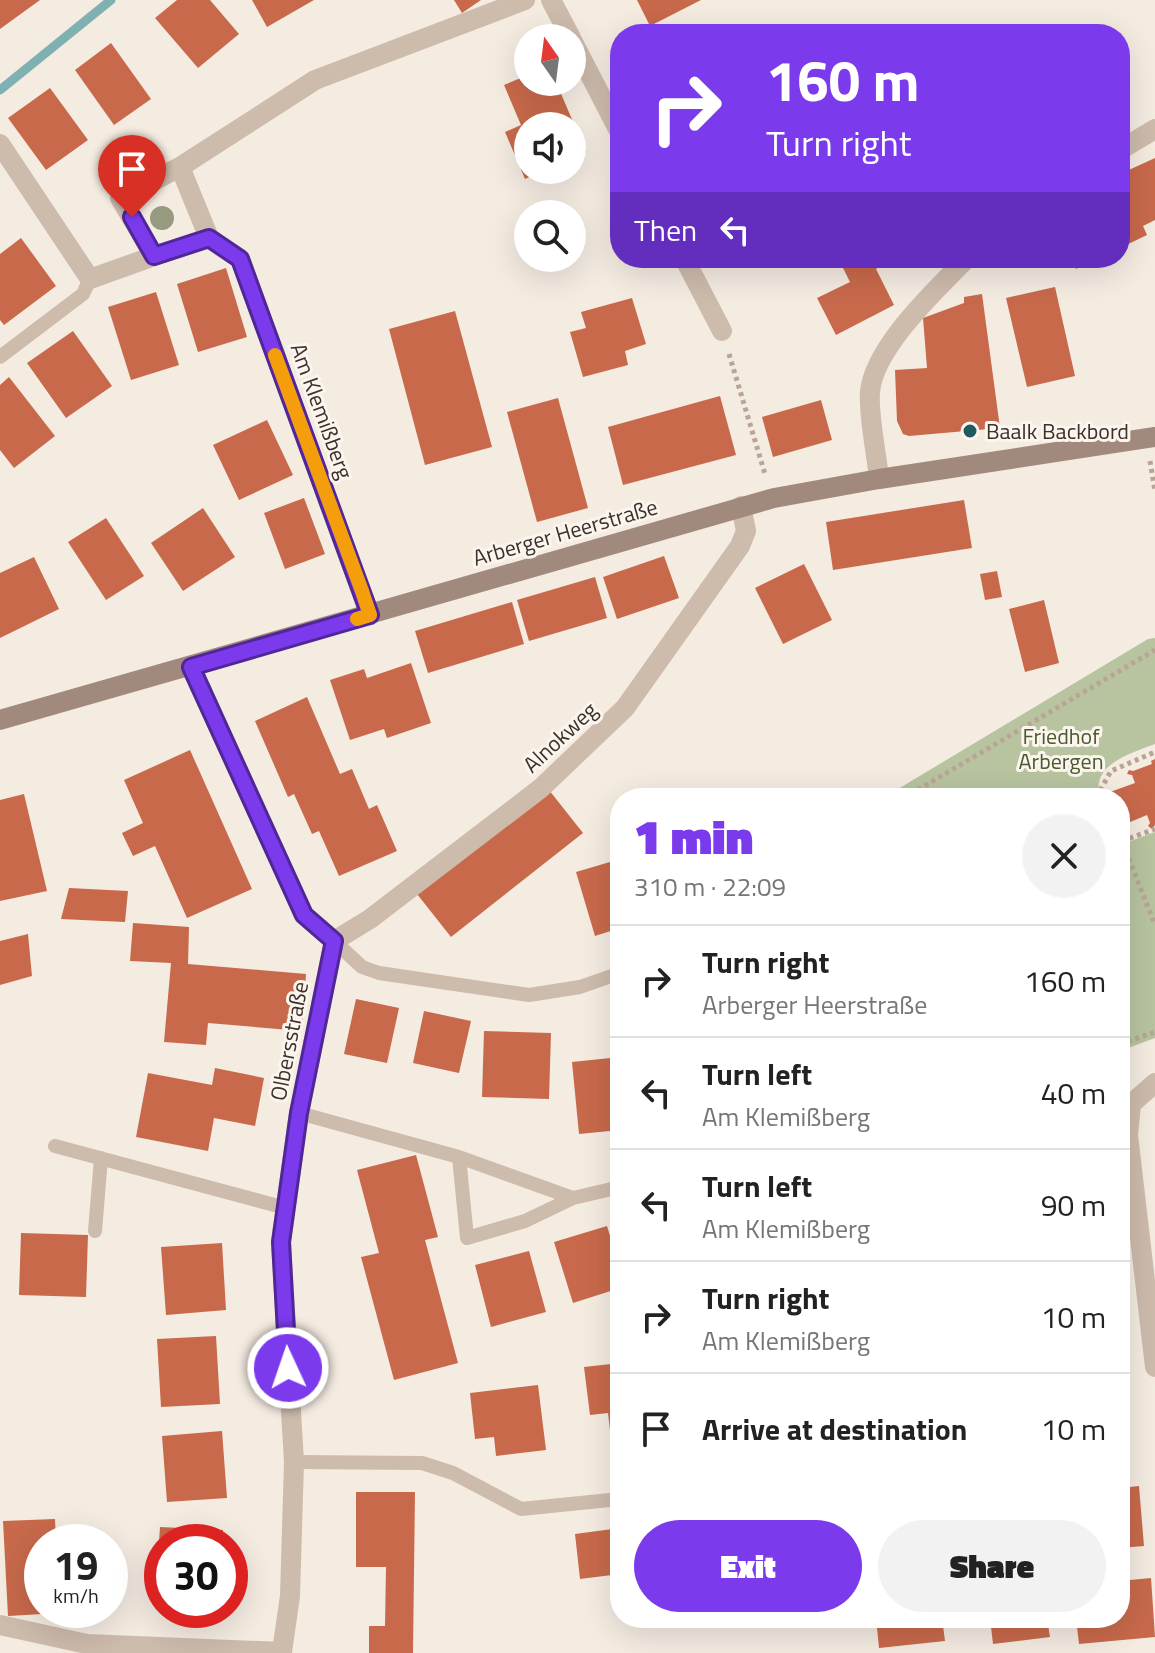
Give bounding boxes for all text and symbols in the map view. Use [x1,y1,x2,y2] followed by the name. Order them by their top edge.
[514,24,586,96] north arrow
[514,24,586,272] map controls
[766,38,919,123] text: 160 m
[634,56,738,160] icon: right
[514,112,586,184] button: sound
[766,115,911,170] text: Turn right
[98,135,166,217] pin
[110,147,154,191] icon: arrive
[514,200,586,272] button: search
[634,207,697,253] text: Then
[713,208,757,252] icon: left
[282,338,362,484] street label: Am Klemißberg
[986,414,1129,448] place label: Baalk Backbord
[961,422,979,440] marker: Baalk Backbord
[469,489,661,575] street label: Arberger Heerstraße
[515,693,605,781] street label: Alnokweg
[1018,719,1104,778] park label: Friedhof Arbergen
[634,800,753,873] text: 1 min
[1022,814,1106,898] button: close
[634,867,786,906] text: 310 m · 22:09
[702,939,830,985] text: Turn right
[1024,958,1106,1004] text: 160 m
[634,959,678,1003] icon: right
[261,979,317,1103] street label: Olbersstraße
[702,985,927,1024] text: Arberger Heerstraße
[702,1051,812,1097] text: Turn left
[1041,1070,1106,1116] text: 40 m
[634,1071,678,1115] icon: left
[702,1097,870,1136] text: Am Klemißberg
[702,1163,812,1209] text: Turn left
[1041,1182,1106,1228] text: 90 m
[634,1183,678,1227] icon: left
[702,1209,870,1248] text: Am Klemißberg
[702,1275,830,1321] text: Turn right
[1041,1294,1106,1340] text: 10 m
[634,1295,678,1339] icon: right
[702,1321,870,1360] text: Am Klemißberg
[246,1326,330,1410] position arrow
[702,1406,967,1452] text: Arrive at destination
[1041,1406,1106,1452] text: 10 m
[634,1407,678,1451] icon: arrive
[634,1520,862,1612] button: Exit
[878,1520,1106,1612] button: Share
[144,1524,248,1628] speed limit sign: 30
[54,1535,98,1596] text: 19
[53,1580,99,1611] text: km/h

